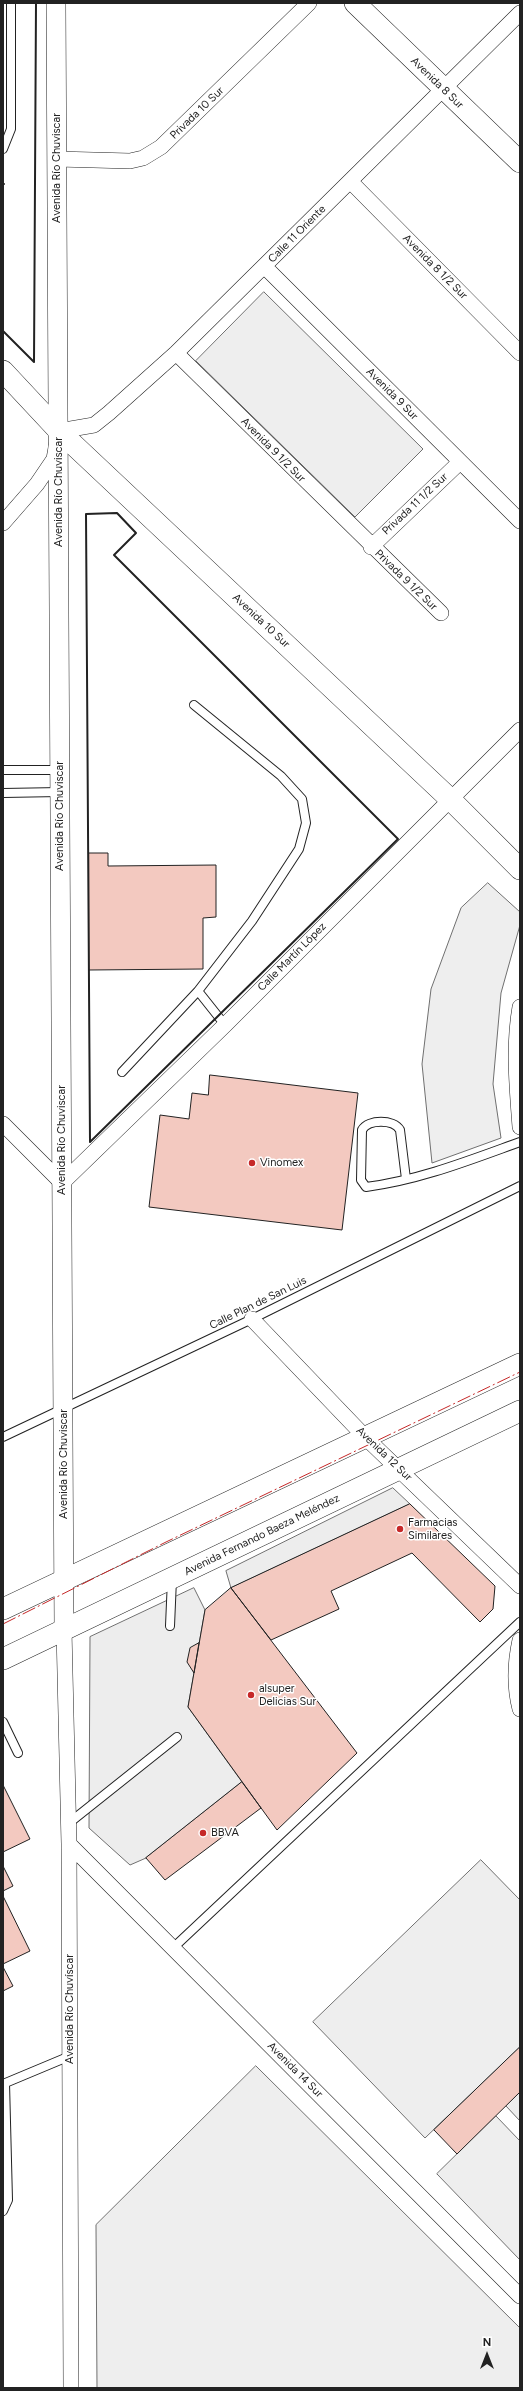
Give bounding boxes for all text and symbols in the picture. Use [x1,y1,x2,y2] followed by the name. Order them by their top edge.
[408,54,466,112] street label: Avenida 8 Sur
[167,84,227,142] street label: Privada 10 Sur
[50,113,64,223] street label: Avenida Río Chuviscar
[265,202,329,266] street label: Calle 11 Oriente
[400,232,470,302] street label: Avenida 8 1/2 Sur
[363,365,421,423] street label: Avenida 9 Sur
[238,415,308,485] street label: Avenida 9 1/2 Sur
[52,437,66,547] street label: Avenida Río Chuviscar
[380,470,450,538] street label: Privada 11 1/2 Sur
[372,547,440,613] street label: Privada 9 1/2 Sur
[230,591,292,651] street label: Avenida 10 Sur
[53,761,67,871] street label: Avenida Río Chuviscar
[255,920,329,994] street label: Calle Martín López
[55,1085,69,1195] street label: Avenida Río Chuviscar
[260,1156,303,1170] place label: Vinomex
[247,1158,257,1168] marker: Vinomex
[207,1274,309,1332] street label: Calle Plan de San Luis
[57,1409,71,1519] street label: Avenida Río Chuviscar
[353,1424,415,1484] street label: Avenida 12 Sur
[182,1492,342,1578] street label: Avenida Fernando Baeza Meléndez
[408,1516,457,1542] place label: Farmacias Similares
[395,1524,405,1534] marker: Farmacias Similares
[259,1682,316,1708] place label: alsuper Delicias Sur
[246,1690,256,1700] marker: alsuper Delicias Sur
[211,1826,239,1840] place label: BBVA
[198,1828,208,1838] marker: BBVA
[63,1954,77,2064] street label: Avenida Río Chuvíscar
[264,2039,326,2101] street label: Avenida 14 Sur
[467,2335,507,2375] north arrow
[483,2336,491,2349] text: N

